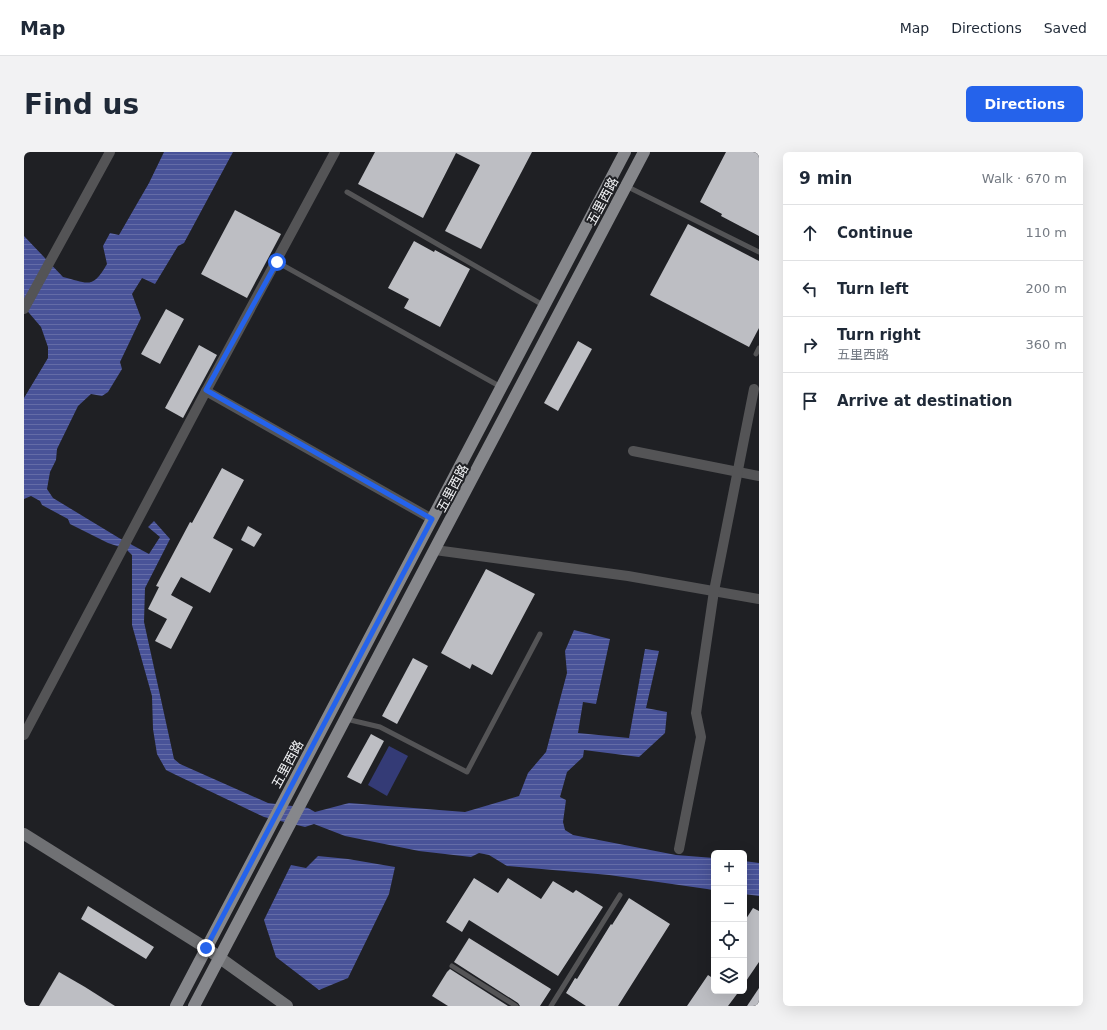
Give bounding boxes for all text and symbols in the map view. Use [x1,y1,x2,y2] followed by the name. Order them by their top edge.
[20,17,65,39] text: Map
[900,20,929,36] text: Map
[951,20,1022,36] text: Directions
[1044,20,1087,36] text: Saved
[966,86,1083,122] button: Directions
[24,88,139,121] text: Find us
[799,168,852,188] text: 9 min
[982,171,1067,186] text: Walk · 670 m
[584,175,621,228] street label: 五里西路
[799,222,821,244] icon: ahead
[837,224,913,242] text: Continue
[1025,225,1067,240] text: 110 m
[268,253,286,271] route start
[799,278,821,300] icon: left
[837,280,909,298] text: Turn left
[1025,281,1067,296] text: 200 m
[837,326,921,344] text: Turn right
[799,334,821,356] icon: right
[1025,337,1067,352] text: 360 m
[837,347,889,362] text: 五里西路
[799,390,821,412] icon: arrive
[837,392,1012,410] text: Arrive at destination
[434,462,471,515] street label: 五里西路
[269,738,306,791] street label: 五里西路
[711,850,747,994] map controls
[711,850,747,886] button: +
[711,886,747,922] button: −
[711,922,747,958] button: locate
[197,939,215,957] route end
[711,958,747,994] button: layers

